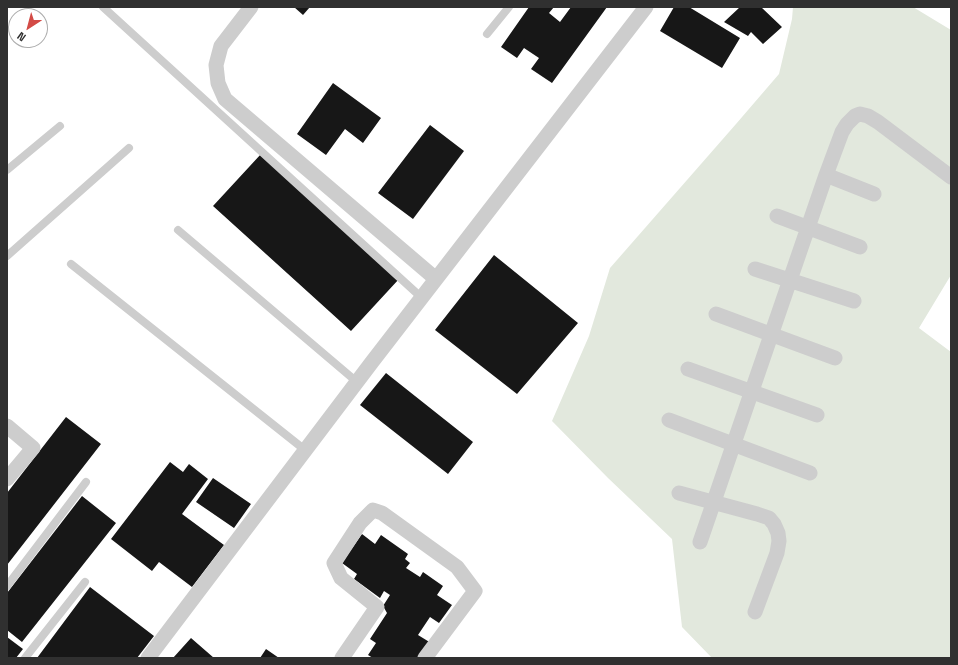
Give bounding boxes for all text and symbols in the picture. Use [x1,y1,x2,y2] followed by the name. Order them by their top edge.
[8,8,48,48] north arrow
[14,29,29,45] text: N

